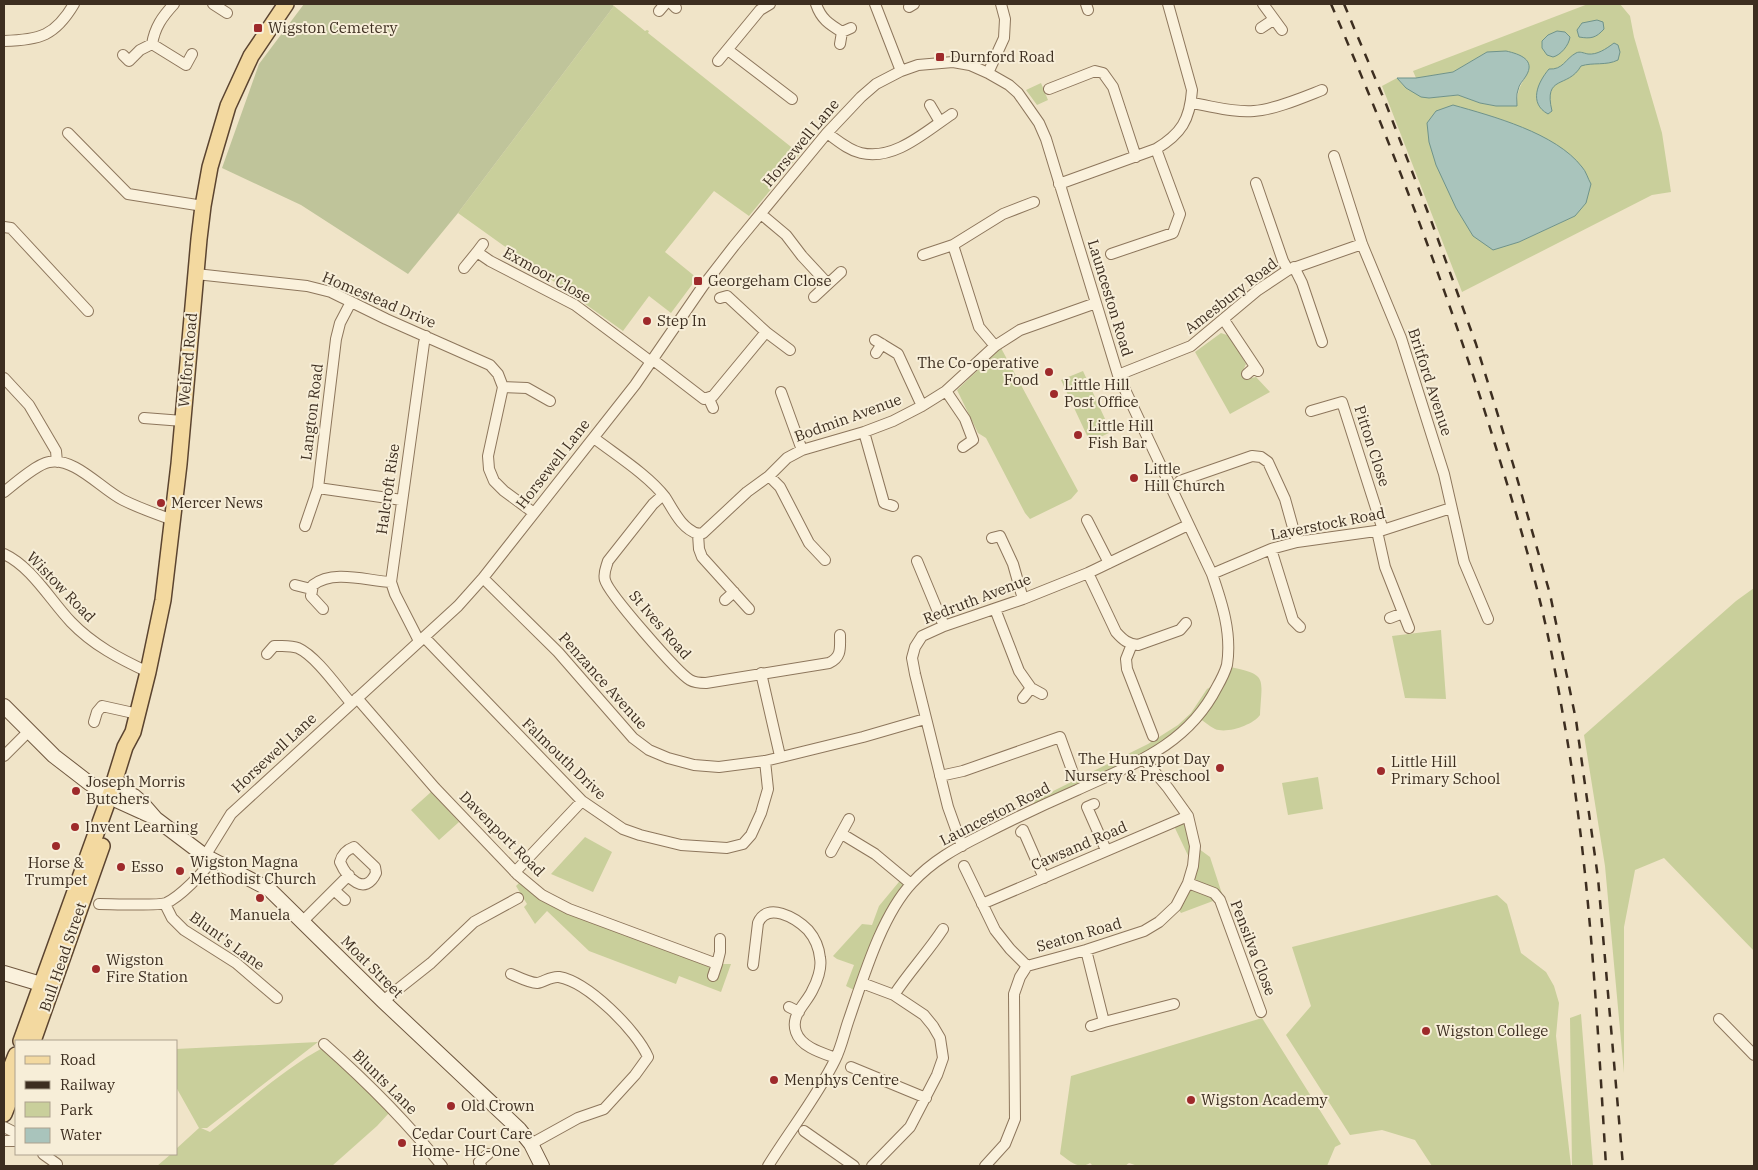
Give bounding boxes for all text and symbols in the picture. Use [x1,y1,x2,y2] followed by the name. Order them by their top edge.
[268,18,398,37] place label: Wigston Cemetery
[252,22,264,34] marker: Wigston Cemetery
[950,47,1055,66] place label: Durnford Road
[934,51,946,63] marker: Durnford Road
[758,95,843,191] street label: Horsewell Lane
[1084,237,1137,359] street label: Launceston Road
[500,243,595,307] street label: Exmoor Close
[1180,253,1281,338] street label: Amesbury Road
[319,267,439,332] street label: Homestead Drive
[708,271,831,290] place label: Georgeham Close
[692,275,704,287] marker: Georgeham Close
[657,311,707,330] place label: Step In
[174,312,201,408] street label: Welford Road
[641,315,653,327] marker: Step In
[1404,326,1457,438] street label: Britford Avenue
[917,353,1039,389] place label: The Co-operative Food
[296,362,327,461] street label: Langton Road
[1043,366,1055,378] marker: The Co-operative Food
[1064,375,1139,411] place label: Little Hill Post Office
[1048,388,1060,400] marker: Little Hill Post Office
[792,389,904,446] street label: Bodmin Avenue
[1350,403,1395,489] street label: Pitton Close
[512,415,594,513] street label: Horsewell Lane
[1088,416,1154,452] place label: Little Hill Fish Bar
[1072,429,1084,441] marker: Little Hill Fish Bar
[372,442,403,535] street label: Halcroft Rise
[1144,459,1225,495] place label: Little Hill Church
[1128,472,1140,484] marker: Little Hill Church
[171,493,263,512] place label: Mercer News
[155,497,167,509] marker: Mercer News
[1269,503,1387,544] street label: Laverstock Road
[23,547,100,626] street label: Wistow Road
[920,569,1034,628] street label: Redruth Avenue
[625,586,696,663] street label: St Ives Road
[555,628,652,733] street label: Penzance Avenue
[227,708,320,797] street label: Horsewell Lane
[518,714,610,804] street label: Falmouth Drive
[1064,749,1210,785] place label: The Hunnypot Day Nursery & Preschool
[1391,752,1500,788] place label: Little Hill Primary School
[1214,762,1226,774] marker: The Hunnypot Day Nursery & Preschool
[1375,765,1387,777] marker: Little Hill Primary School
[86,772,185,808] place label: Joseph Morris Butchers
[936,778,1053,850] street label: Launceston Road
[70,785,82,797] marker: Joseph Morris Butchers
[456,787,549,880] street label: Davenport Road
[85,817,198,836] place label: Invent Learning
[1028,817,1130,874] street label: Cawsand Road
[69,821,81,833] marker: Invent Learning
[50,840,62,852] marker: Horse & Trumpet
[190,852,316,888] place label: Wigston Magna Methodist Church
[25,853,87,889] place label: Horse & Trumpet
[131,857,164,876] place label: Esso
[115,861,127,873] marker: Esso
[174,865,186,877] marker: Wigston Magna Methodist Church
[254,892,266,904] marker: Manuela
[1227,897,1280,998] street label: Pensilva Close
[35,900,90,1014] street label: Bull Head Street
[230,905,290,924] place label: Manuela
[186,907,269,974] street label: Blunt's Lane
[1034,913,1124,956] street label: Seaton Road
[337,931,408,1002] street label: Moat Street
[106,950,189,986] place label: Wigston Fire Station
[90,963,102,975] marker: Wigston Fire Station
[1436,1021,1548,1040] place label: Wigston College
[1420,1025,1432,1037] marker: Wigston College
[15,1040,178,1155] legend
[349,1045,422,1118] street label: Blunts Lane
[60,1050,96,1069] text: Road
[784,1070,899,1089] place label: Menphys Centre
[768,1074,780,1086] marker: Menphys Centre
[60,1075,115,1094] text: Railway
[1201,1090,1328,1109] place label: Wigston Academy
[1185,1094,1197,1106] marker: Wigston Academy
[461,1096,535,1115] place label: Old Crown
[60,1100,93,1119] text: Park
[445,1100,457,1112] marker: Old Crown
[412,1124,533,1160] place label: Cedar Court Care Home- HC-One
[60,1125,102,1144] text: Water
[396,1137,408,1149] marker: Cedar Court Care Home- HC-One

